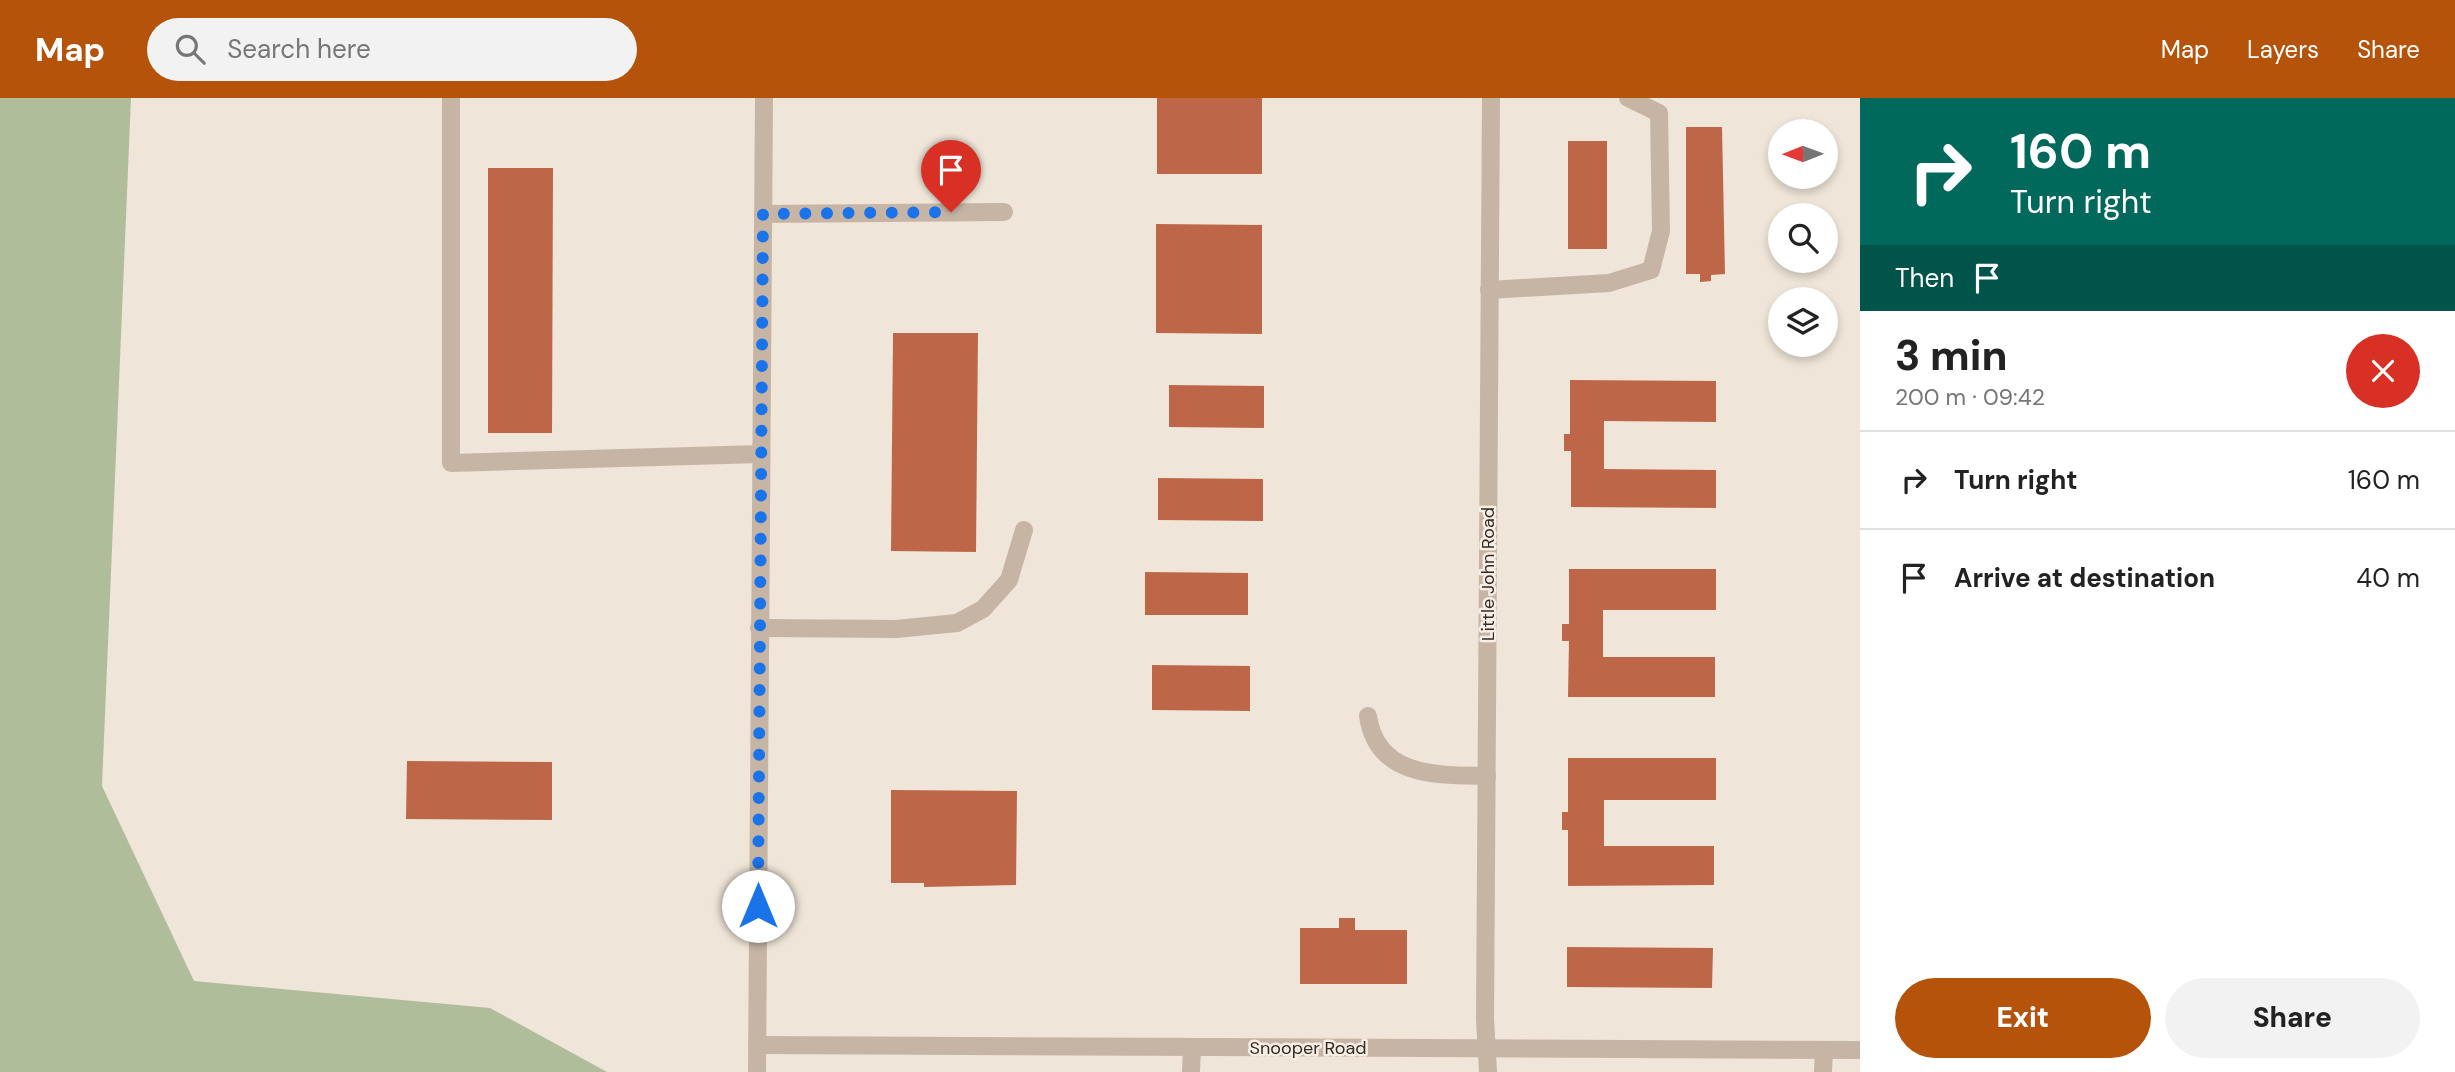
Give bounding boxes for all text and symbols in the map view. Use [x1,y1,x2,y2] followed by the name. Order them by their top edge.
[147,18,637,81] search box
[35,28,105,71] text: Map
[171,30,209,68] icon: search
[227,32,371,66] text: Search here
[2161,34,2209,65] text: Map
[2247,34,2319,65] text: Layers
[2357,34,2420,65] text: Share
[1768,119,1838,189] north arrow
[1768,119,1838,357] map controls
[2010,119,2151,183] text: 160 m
[1895,126,1986,217] icon: right
[921,140,981,212] pin
[932,151,970,189] icon: arrive
[2010,181,2152,223] text: Turn right
[1768,203,1838,273] button: search
[1968,259,2006,297] icon: arrive
[1895,261,1954,295] text: Then
[1768,287,1838,357] button: layers
[1895,328,2008,383] text: 3 min
[2346,334,2420,408] button: close
[1895,382,2045,412] text: 200 m · 09:42
[1895,461,1933,499] icon: right
[1954,463,2078,497] text: Turn right
[2348,463,2420,497] text: 160 m
[1476,507,1500,641] street label: Little John Road
[1895,559,1933,597] icon: arrive
[1954,561,2215,595] text: Arrive at destination
[2356,561,2420,595] text: 40 m
[721,869,795,943] position arrow
[1895,978,2151,1058] button: Exit
[2165,978,2420,1058] button: Share
[1250,1036,1366,1060] street label: Snooper Road

